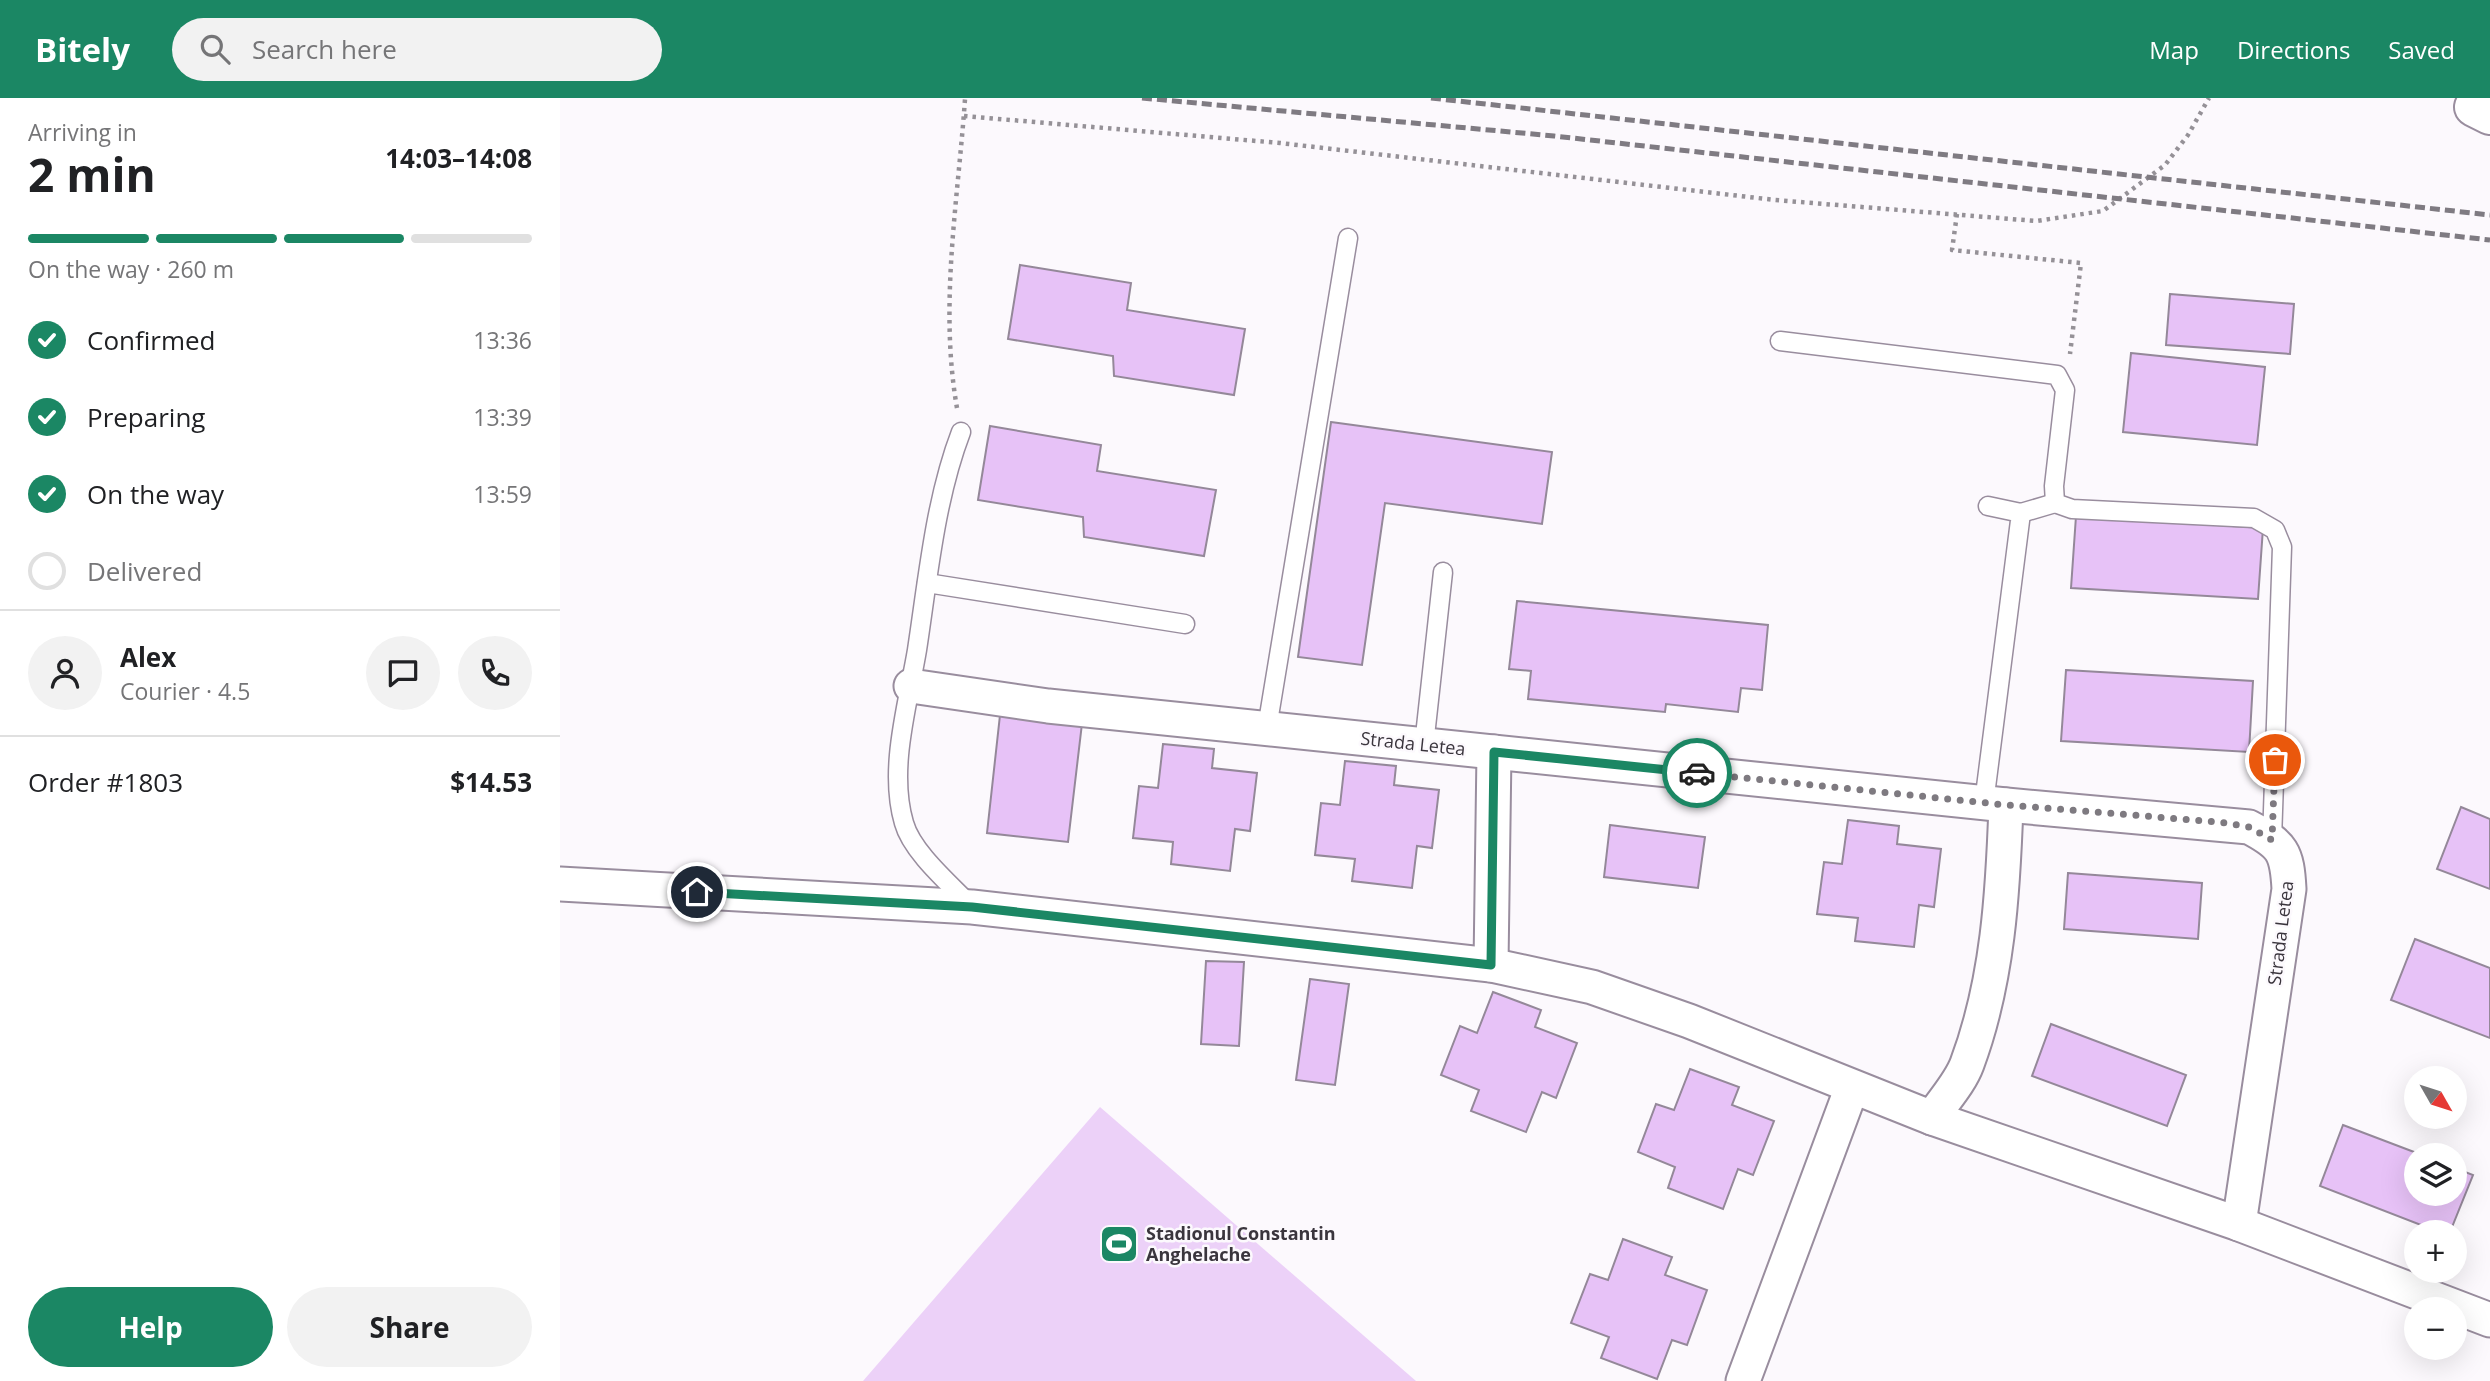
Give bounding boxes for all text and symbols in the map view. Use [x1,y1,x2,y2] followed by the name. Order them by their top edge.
[172,18,662,81] search box
[35,27,130,72] text: Bitely
[196,30,234,68] icon: search
[252,31,397,67] text: Search here
[2149,33,2199,66] text: Map
[2237,33,2350,66] text: Directions
[2388,33,2455,66] text: Saved
[28,116,137,148] text: Arriving in
[385,140,532,176] text: 14:03–14:08
[28,143,156,205] text: 2 min
[28,253,234,285] text: On the way · 260 m
[28,321,66,359] icon: check
[87,322,215,358] text: Confirmed
[473,324,532,356] text: 13:36
[28,398,66,436] icon: check
[87,399,205,435] text: Preparing
[473,401,532,433] text: 13:39
[28,475,66,513] icon: check
[87,476,224,512] text: On the way
[473,478,532,510] text: 13:59
[87,553,202,589] text: Delivered
[28,636,102,710] button: person
[366,636,440,710] button: chat
[458,636,532,710] button: phone
[120,639,176,675] text: Alex
[120,675,250,707] text: Courier · 4.5
[1359,726,1467,760] street label: Strada Letea
[2245,730,2305,790] pin
[1662,738,1732,808] courier
[2256,741,2294,779] icon: bag
[1678,754,1716,792] icon: car
[28,764,183,800] text: Order #1803
[450,764,532,800] text: $14.53
[667,862,727,922] pin
[678,873,716,911] icon: home
[2262,879,2298,987] street label: Strada Letea
[2404,1066,2468,1129] north arrow
[2404,1066,2467,1360] map controls
[2404,1143,2467,1206] button: layers
[2404,1220,2467,1283] button: +
[1146,1221,1336,1266] place label: Stadionul Constantin Anghelache
[1098,1223,1140,1265] sports icon: Stadionul Constantin Anghelache
[28,1287,273,1367] button: Help
[287,1287,532,1367] button: Share
[2404,1297,2467,1360] button: −

